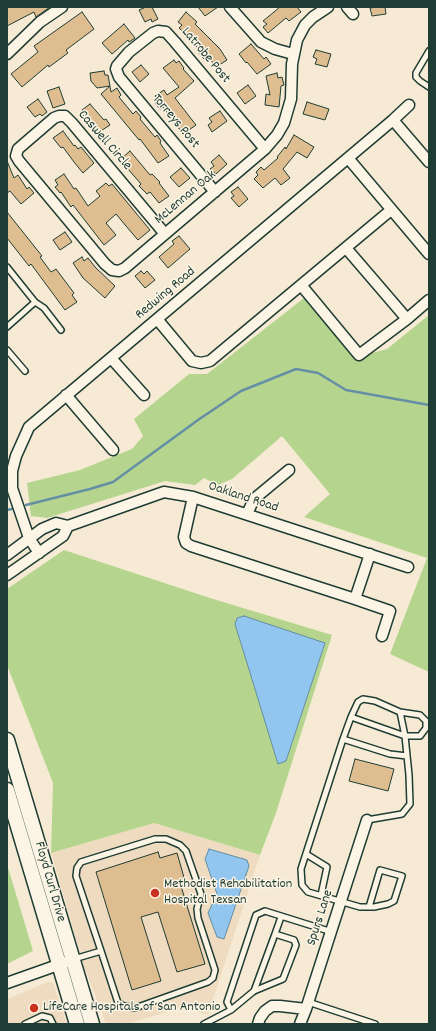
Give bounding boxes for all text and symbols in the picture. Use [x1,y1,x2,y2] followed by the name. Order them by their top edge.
[177,25,233,87] street label: Latrobe Post
[148,91,202,153] street label: Torreys Post
[73,107,135,175] street label: Caswell Circle
[152,167,220,229] street label: McLennan Oak
[133,264,199,324] street label: Redwing Road
[206,479,280,517] street label: Oakland Road
[29,840,69,924] street label: Floyd Curl Drive
[164,877,292,910] place label: Methodist Rehabilitation Hospital Texsan
[149,887,161,899] marker: Methodist Rehabilitation Hospital Texsan
[304,888,338,948] street label: Spurs Lane
[43,1000,220,1016] place label: LifeCare Hospitals of San Antonio
[28,1002,40,1014] marker: LifeCare Hospitals of San Antonio

